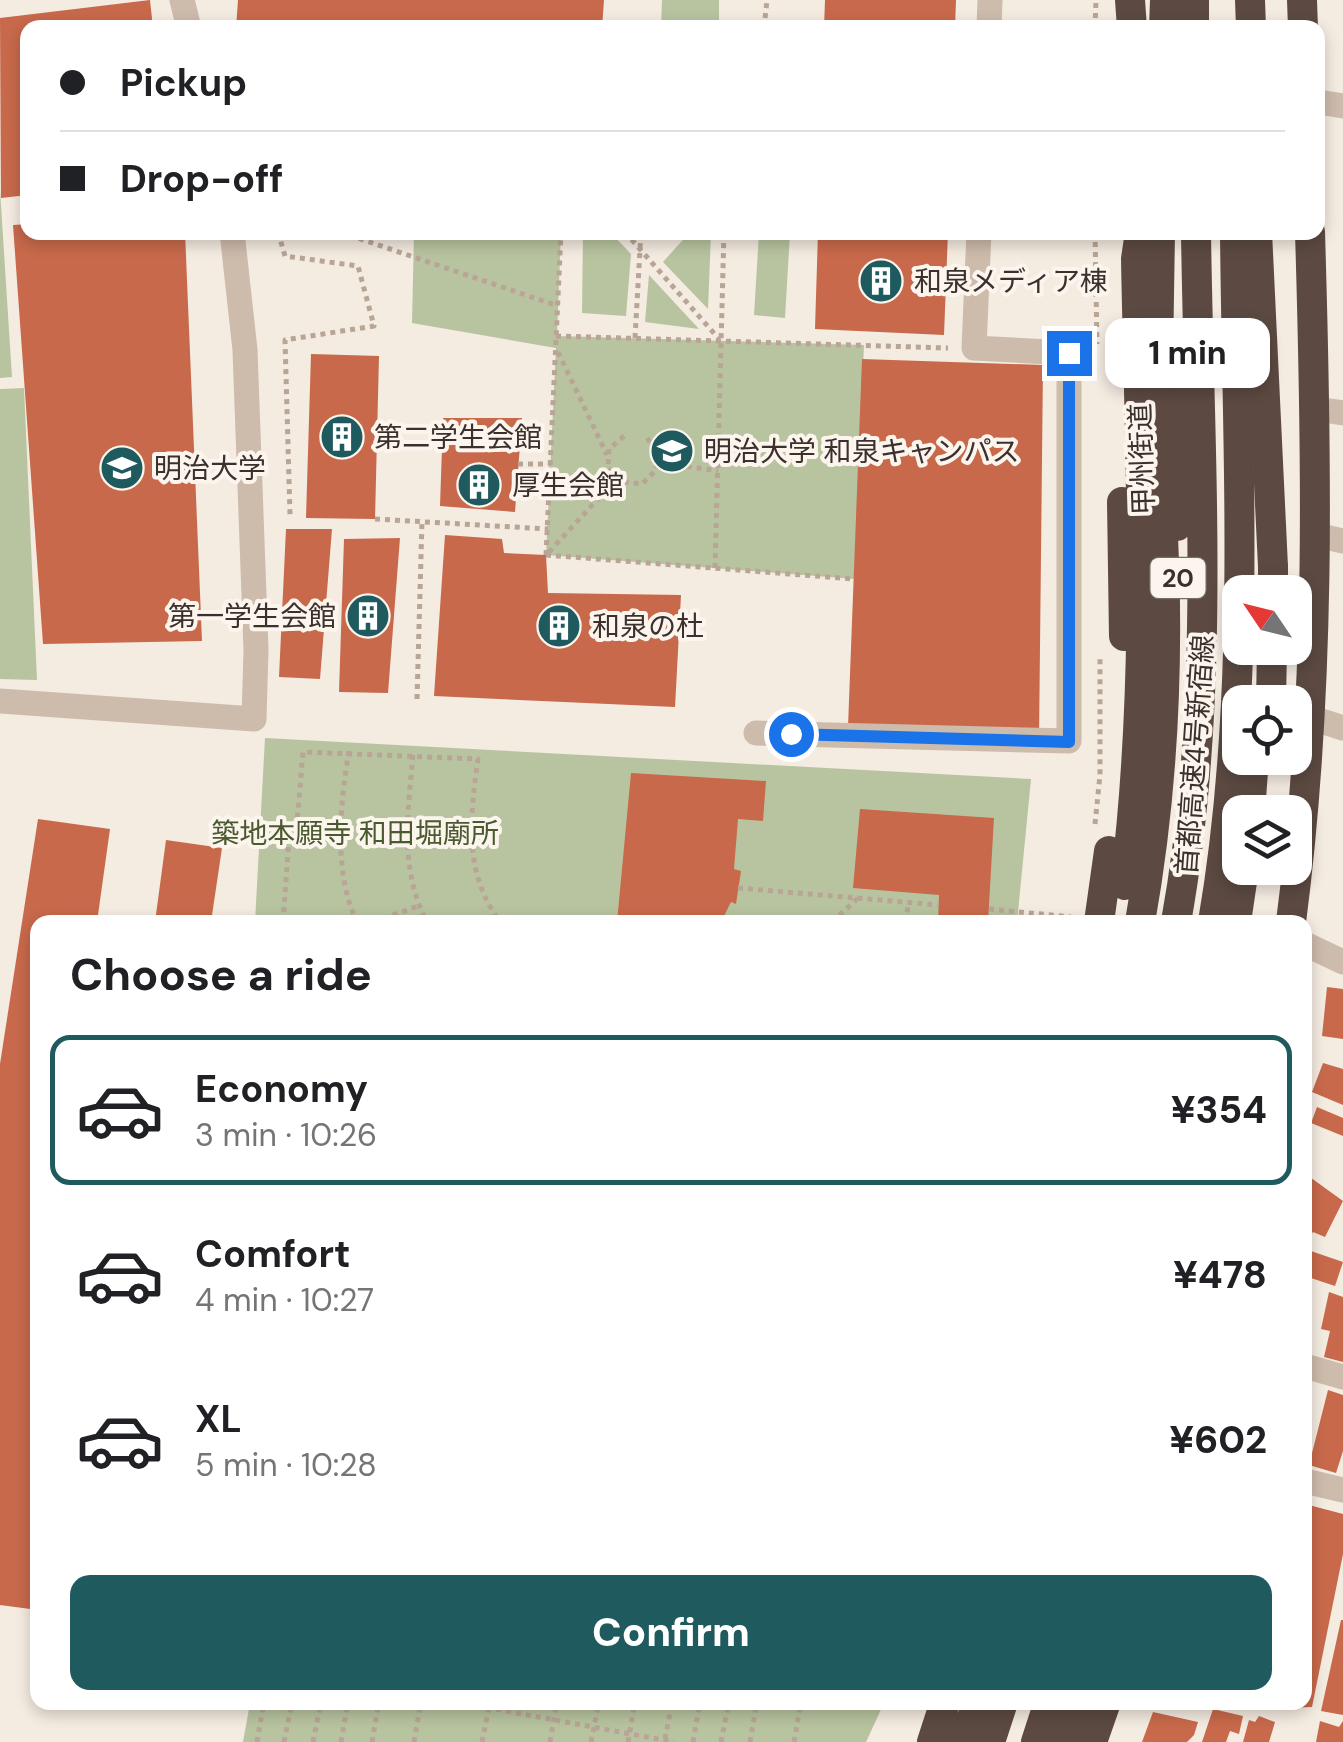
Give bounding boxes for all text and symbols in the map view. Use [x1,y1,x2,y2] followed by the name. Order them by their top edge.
[120,58,247,108] text: Pickup
[120,154,283,204] text: Drop-off
[858,258,904,304] building icon: 和泉メディア棟
[914,263,1108,300] place label: 和泉メディア棟
[1104,318,1269,388] callout: 1 min
[1047,331,1092,376] route end
[1148,332,1227,374] text: 1 min
[1122,402,1162,516] street label: 甲州街道
[319,414,365,460] building icon: 第二学生会館
[374,419,542,456] place label: 第二学生会館
[649,428,695,474] school or university icon: 明治大学 和泉キャンパス
[704,433,1019,470] place label: 明治大学 和泉キャンパス
[99,445,145,491] school or university icon: 明治大学
[154,450,266,487] place label: 明治大学
[456,462,502,508] building icon: 厚生会館
[512,467,624,504] place label: 厚生会館
[1150,558,1206,598] road number: 20
[1222,575,1312,665] north arrow
[1222,575,1312,885] map controls
[345,593,391,639] building icon: 第一学生会館
[168,598,336,635] place label: 第一学生会館
[536,603,582,649] building icon: 和泉の杜
[592,608,704,645] place label: 和泉の杜
[1168,634,1222,876] street label: 首都高速4号新宿線
[1222,685,1312,775] button: locate
[769,712,814,757] route start
[1222,795,1312,885] button: layers
[211,815,499,852] park label: 築地本願寺 和田堀廟所
[70,945,372,1004] text: Choose a ride
[195,1064,368,1114] text: Economy
[75,1065,165,1155] icon: car
[1171,1085,1267,1135] text: ¥354
[195,1114,377,1156] text: 3 min · 10:26
[195,1229,351,1279] text: Comfort
[75,1230,165,1320] icon: car
[1173,1250,1267,1300] text: ¥478
[195,1279,374,1321] text: 4 min · 10:27
[195,1394,242,1444] text: XL
[75,1395,165,1485] icon: car
[1169,1415,1267,1465] text: ¥602
[195,1444,377,1486] text: 5 min · 10:28
[70,1575,1272,1690] button: Confirm

